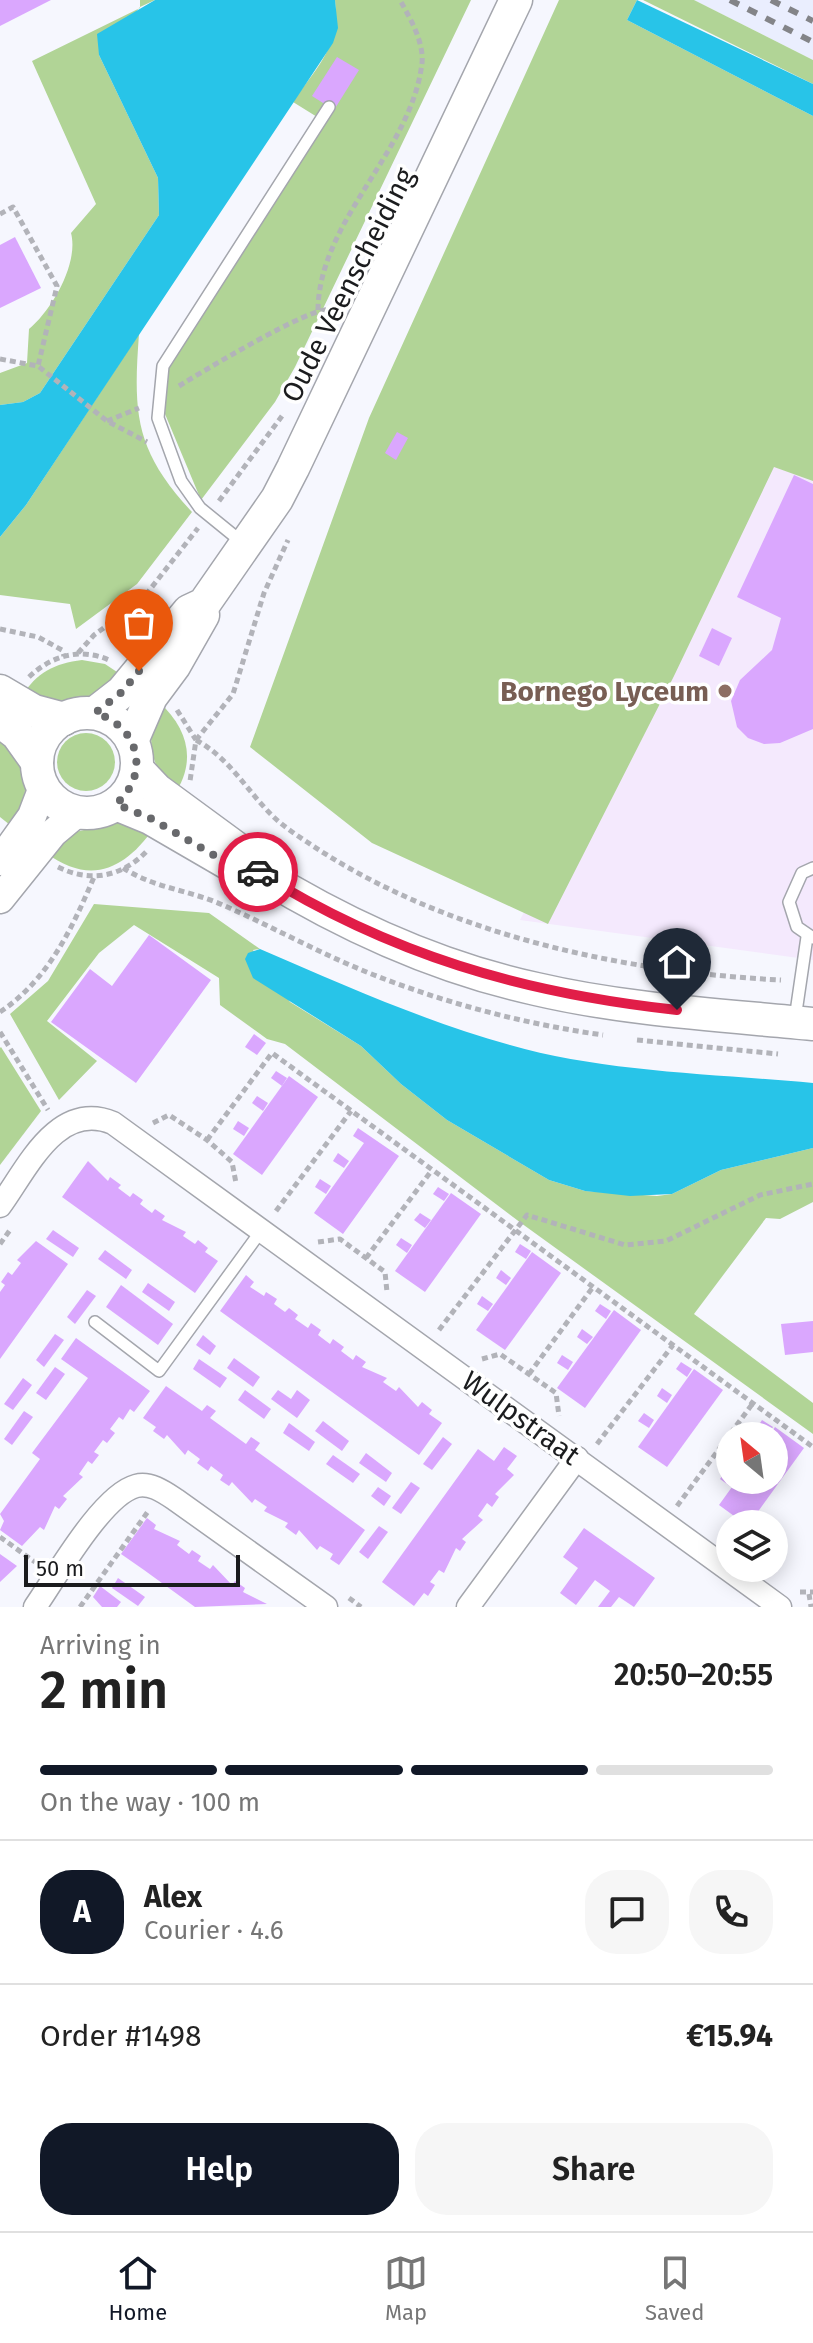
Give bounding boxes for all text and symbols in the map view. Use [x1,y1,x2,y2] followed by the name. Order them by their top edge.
[275,162,422,408] street label: Oude Veenscheiding
[105,589,173,671] pin
[117,601,161,645] icon: bag
[500,675,709,708] place label: Bornego Lyceum
[716,682,734,700] marker: Bornego Lyceum
[218,832,298,912] courier
[236,850,280,894] icon: car
[643,928,711,1010] pin
[655,940,699,984] icon: home
[456,1364,587,1472] street label: Wulpstraat
[716,1422,788,1494] north arrow
[716,1422,788,1582] map controls
[716,1510,788,1582] button: layers
[24,1551,240,1587] scale bar
[36,1555,84,1582] text: 50 m
[40,1630,161,1661] text: Arriving in
[614,1657,773,1693] text: 20:50–20:55
[40,1659,168,1722] text: 2 min
[40,1787,260,1818] text: On the way · 100 m
[585,1870,669,1954] button: chat
[689,1870,773,1954] button: phone
[144,1879,202,1915] text: Alex
[73,1894,91,1930] text: A
[144,1915,284,1946] text: Courier · 4.6
[40,2018,201,2054] text: Order #1498
[686,2018,773,2054] text: €15.94
[40,2123,399,2215] button: Help
[415,2123,773,2215] button: Share
[108,2251,167,2326] tab: Home
[384,2251,428,2326] tab: Map
[645,2251,705,2326] tab: Saved

